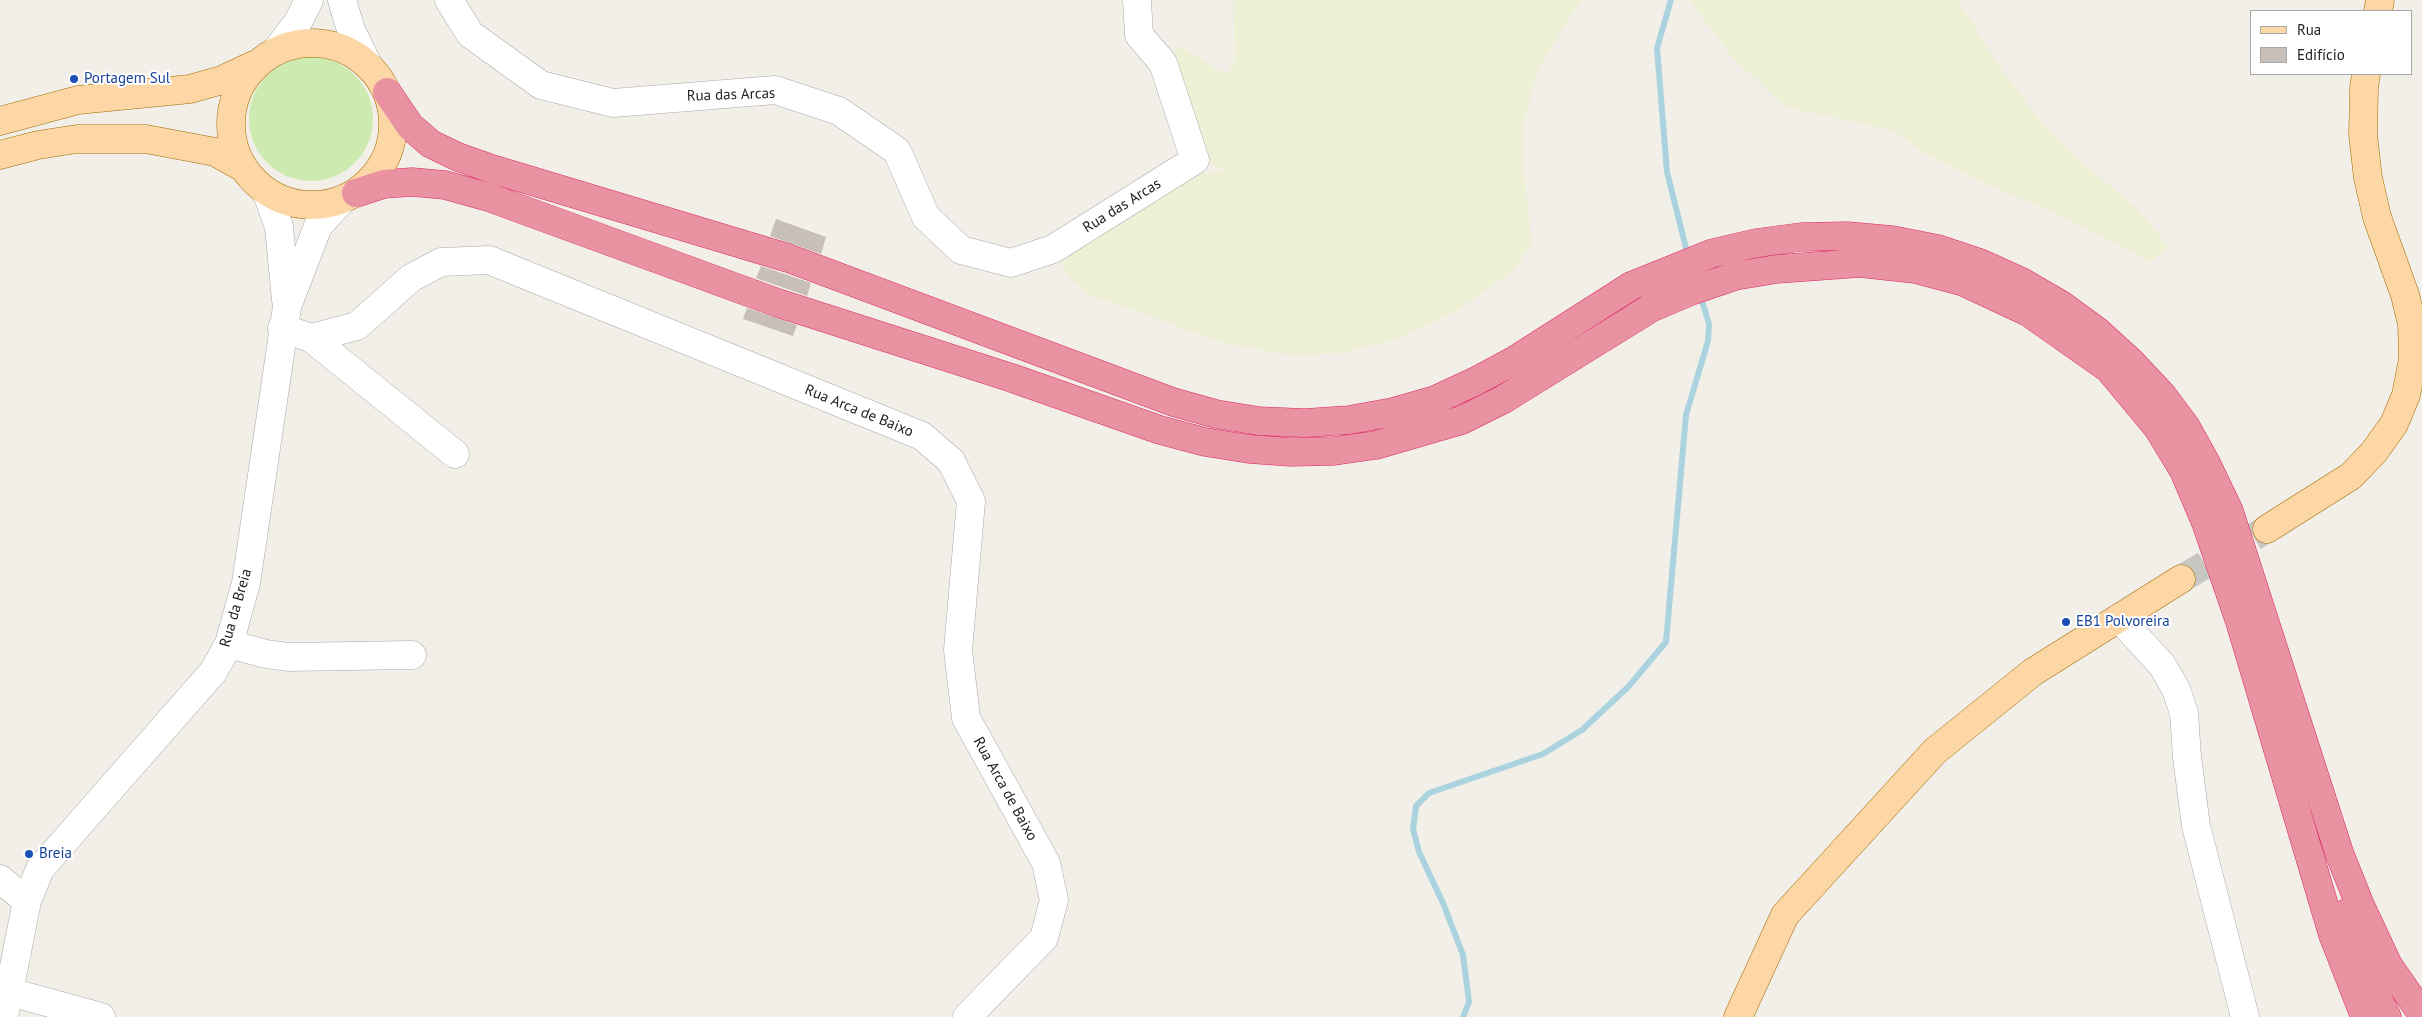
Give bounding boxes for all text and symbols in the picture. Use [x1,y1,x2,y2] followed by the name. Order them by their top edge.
[2250,10,2412,75] legend
[2297,20,2321,39] text: Rua
[2297,45,2345,64] text: Edifício
[84,70,170,88] place label: Portagem Sul
[68,73,80,85] marker: Portagem Sul
[686,84,776,106] street label: Rua das Arcas
[1080,175,1164,237] street label: Rua das Arcas
[802,381,916,441] street label: Rua Arca de Baixo
[216,567,256,649] street label: Rua da Breia
[2076,613,2170,631] place label: EB1 Polvoreira
[2060,616,2072,628] marker: EB1 Polvoreira
[969,734,1041,844] street label: Rua Arca de Baixo
[39,845,72,863] place label: Breia
[23,848,35,860] marker: Breia

